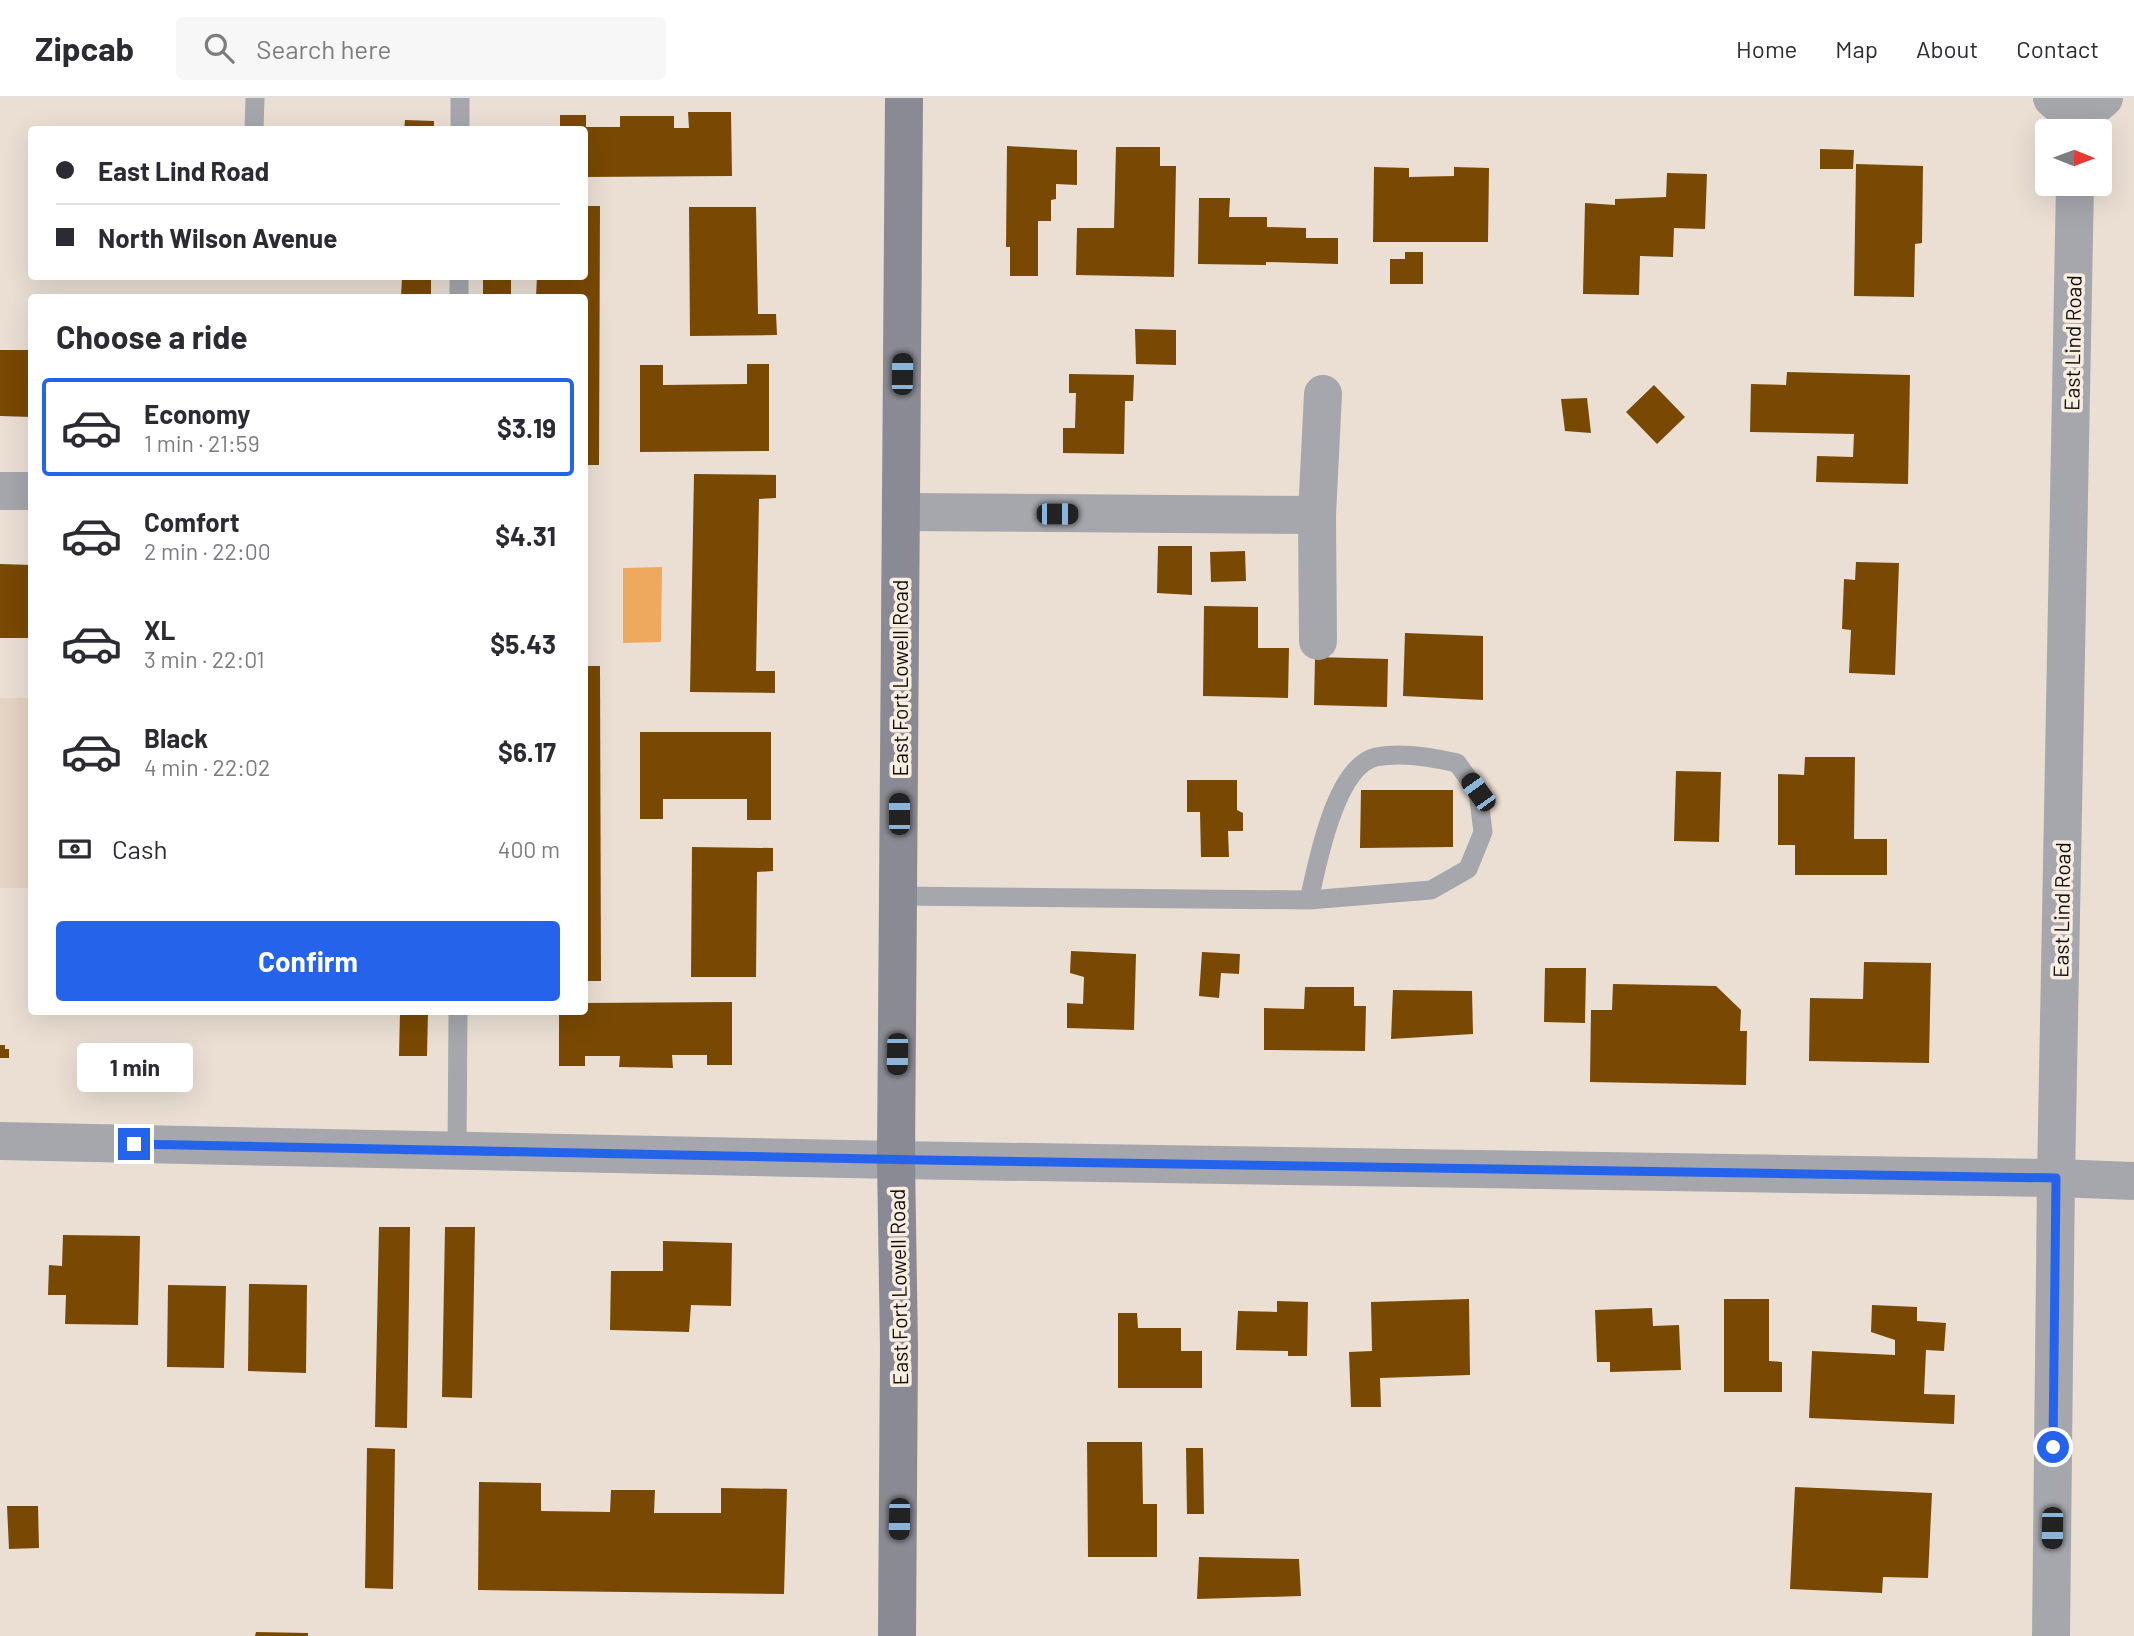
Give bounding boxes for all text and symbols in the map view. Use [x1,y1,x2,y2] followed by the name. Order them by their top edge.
[176,17,666,80] search box
[35,28,134,68] text: Zipcab
[200,29,238,67] icon: search
[256,33,391,64] text: Search here
[1736,34,1797,63] text: Home
[1835,34,1878,63] text: Map
[1916,34,1978,63] text: About
[2016,34,2099,63] text: Contact
[2035,119,2112,196] north arrow
[2035,119,2112,196] map controls
[98,155,269,186] text: East Lind Road
[98,222,337,253] text: North Wilson Avenue
[2058,275,2086,411] street label: East Lind Road
[56,317,248,355] text: Choose a ride
[892,353,913,395] car
[60,396,123,459] icon: car
[144,398,250,429] text: Economy
[497,412,556,443] text: $3.19
[144,429,260,457] text: 1 min · 21:59
[60,504,123,567] icon: car
[1037,504,1079,525] car
[144,506,240,537] text: Comfort
[495,520,556,551] text: $4.31
[144,537,271,565] text: 2 min · 22:00
[887,580,912,776] street label: East Fort Lowell Road
[60,612,123,675] icon: car
[144,614,175,645] text: XL
[490,628,556,659] text: $5.43
[144,645,265,673] text: 3 min · 22:01
[60,720,123,783] icon: car
[144,722,208,753] text: Black
[498,736,556,767] text: $6.17
[144,753,270,781] text: 4 min · 22:02
[1458,769,1499,815] car
[889,793,910,835] car
[56,830,94,868] icon: cash
[112,833,167,864] text: Cash
[498,835,560,863] text: 400 m
[2047,842,2075,978] street label: East Lind Road
[56,921,560,1001] button: Confirm
[887,1033,908,1075] car
[76,1042,192,1091] callout: 1 min
[110,1053,160,1081] text: 1 min
[118,1128,150,1160] route end
[884,1188,912,1386] street label: East Fort Lowell Road
[2037,1431,2069,1463] route start
[889,1498,910,1540] car
[2042,1507,2063,1549] car

